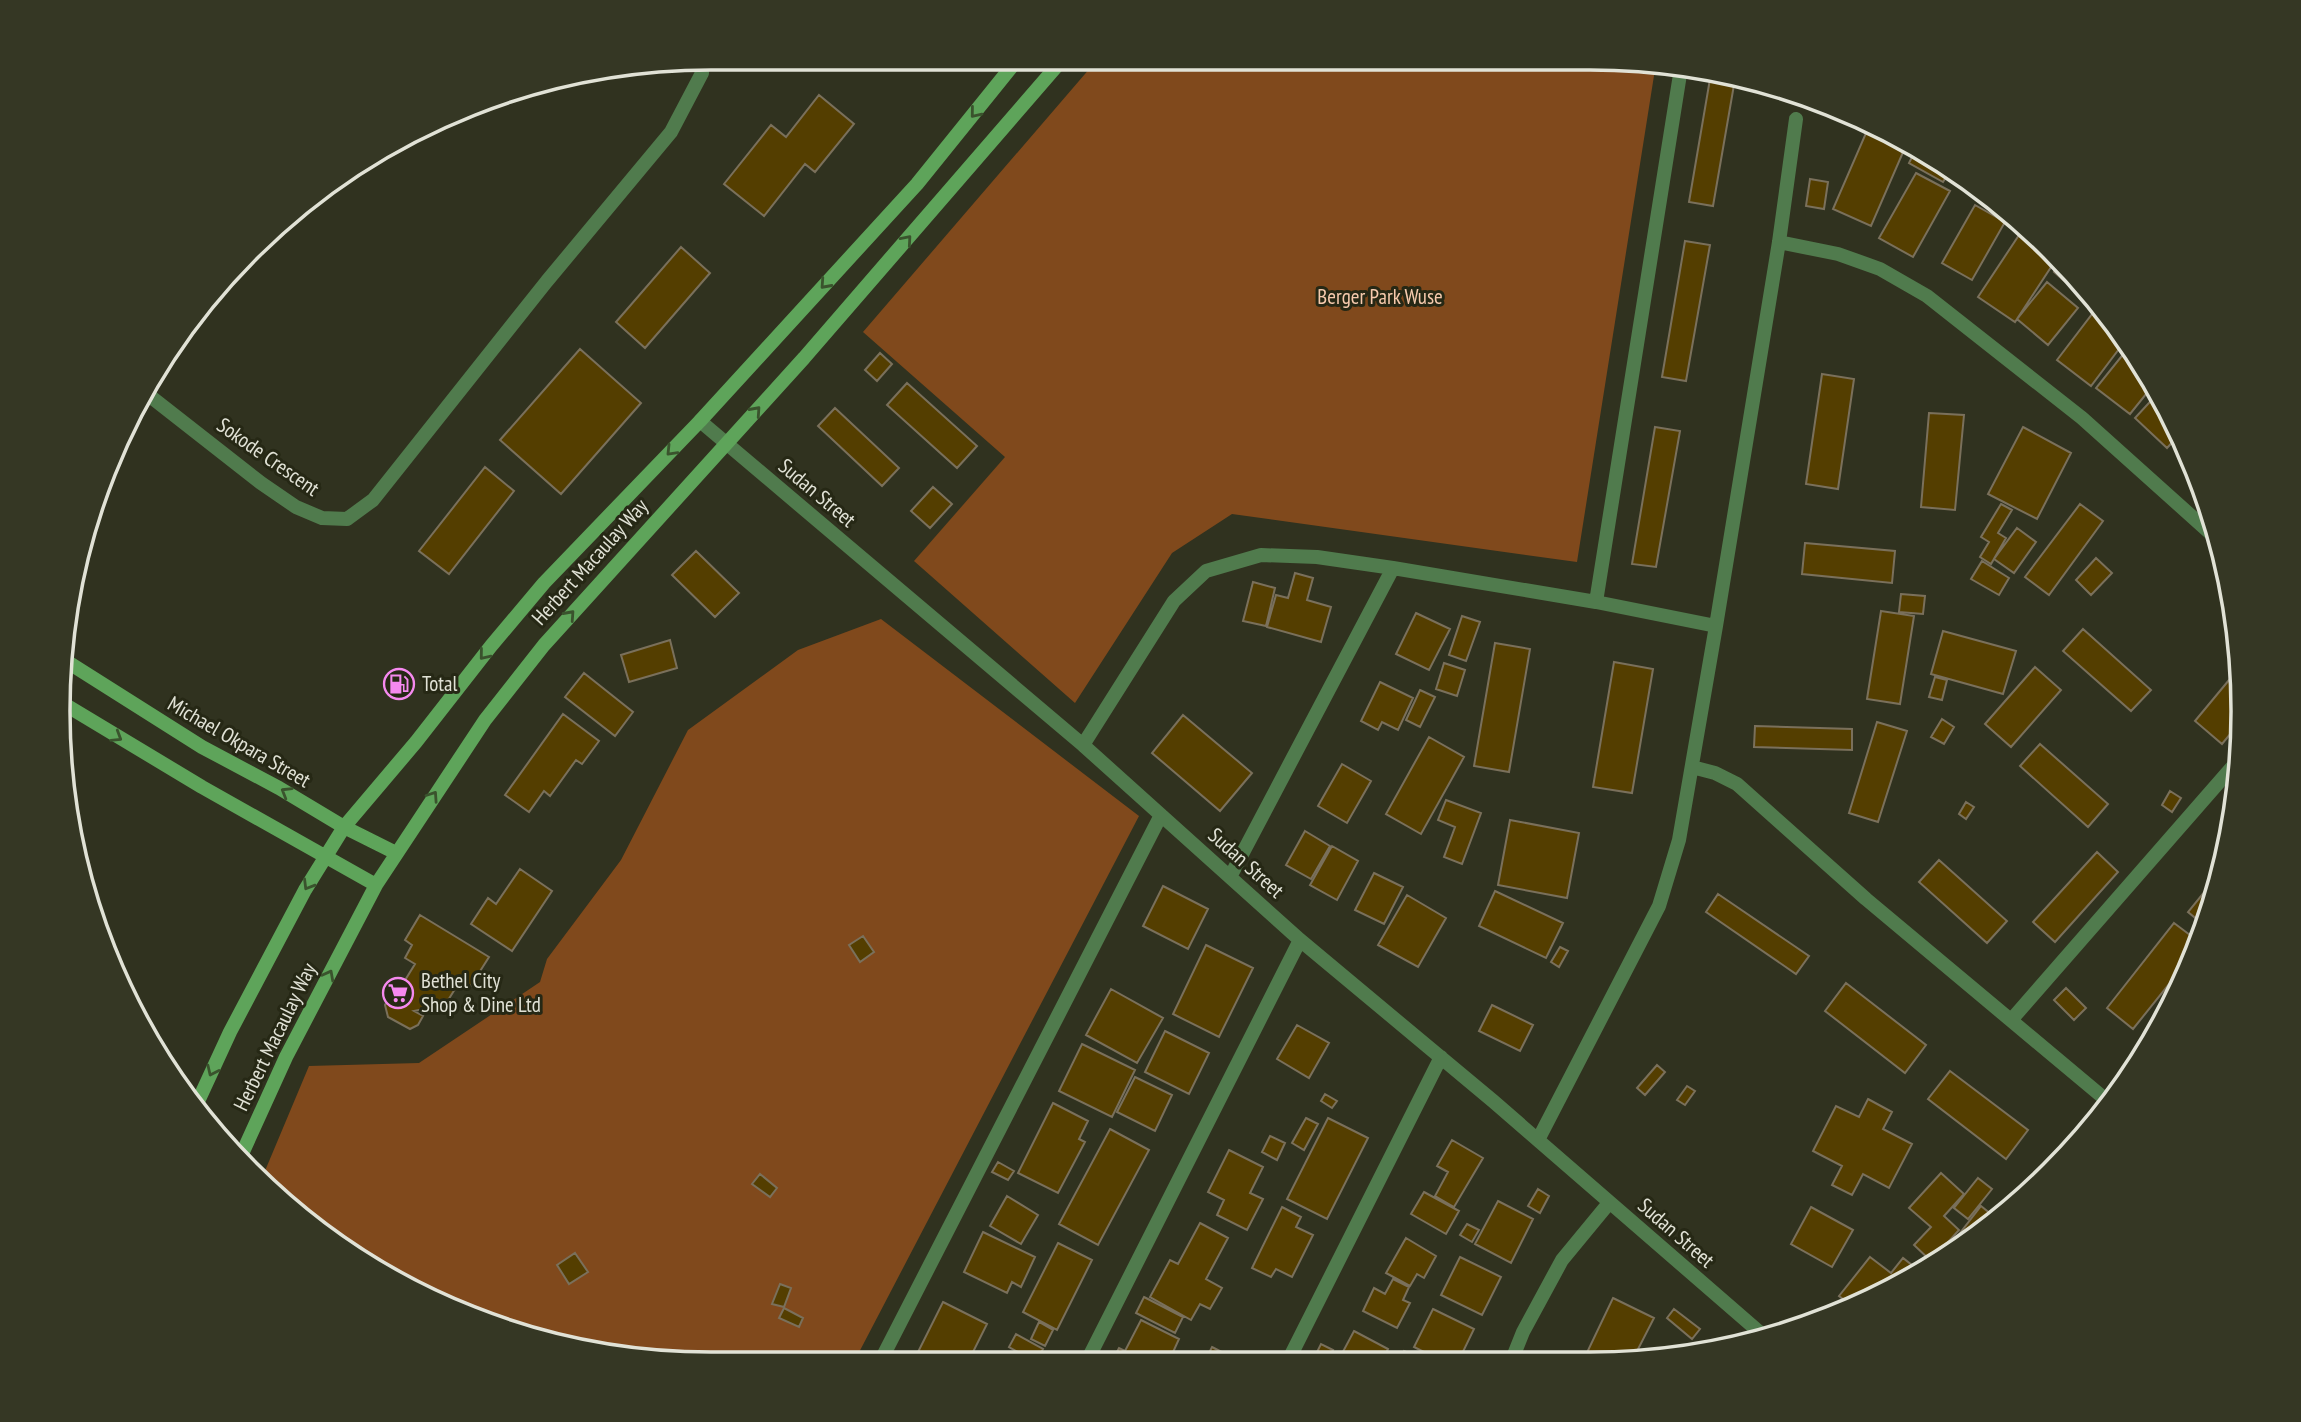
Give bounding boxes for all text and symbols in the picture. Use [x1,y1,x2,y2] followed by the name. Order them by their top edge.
[970,105,983,117] one-way arrow
[899,235,911,248] one-way arrow
[821,276,834,289] one-way arrow
[1317,283,1443,310] park label: Berger Park Wuse
[748,406,761,419] one-way arrow
[212,411,325,502] street label: Sokode Crescent
[667,443,680,456] one-way arrow
[773,452,862,533] street label: Sudan Street
[526,493,654,631] street label: Herbert Macaulay Way
[562,610,575,623] one-way arrow
[479,647,492,659] one-way arrow
[382,667,416,701] fuel station icon: Total
[422,670,457,697] place label: Total
[163,690,316,793] street label: Michael Okpara Street
[110,728,123,741] one-way arrow
[280,787,293,800] one-way arrow
[425,791,438,804] one-way arrow
[1203,822,1290,904] street label: Sudan Street
[303,878,316,891] one-way arrow
[227,958,322,1115] street label: Herbert Macaulay Way
[421,967,541,1018] place label: Bethel City Shop & Dine Ltd
[321,970,334,982] one-way arrow
[381,976,415,1010] supermarket icon: Bethel City Shop & Dine Ltd
[206,1064,220,1076] one-way arrow
[1632,1192,1720,1273] street label: Sudan Street

